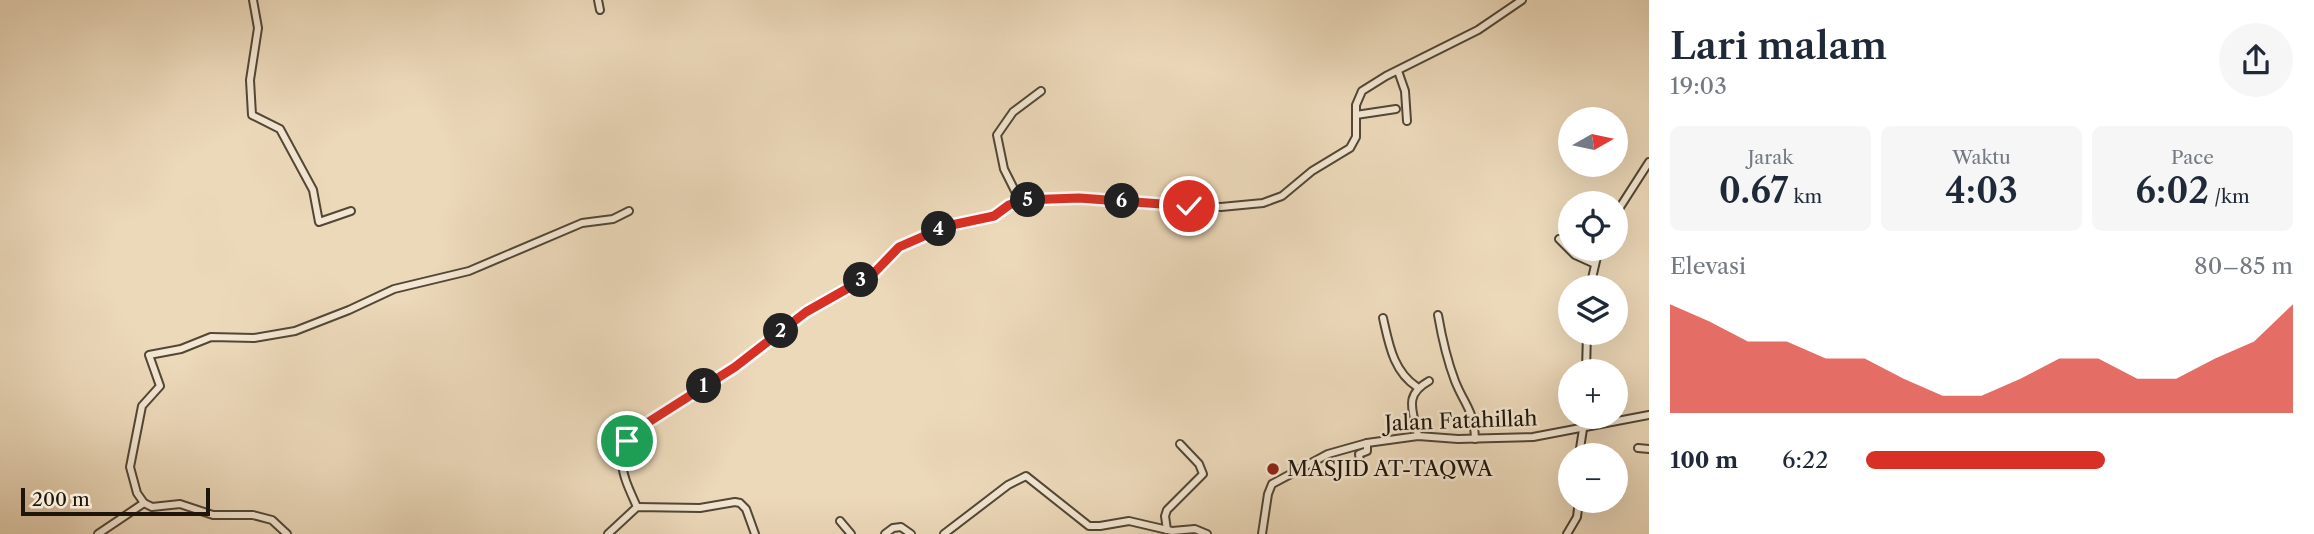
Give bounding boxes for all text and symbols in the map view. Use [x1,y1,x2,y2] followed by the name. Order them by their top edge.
[1670,22,1887,69] text: Lari malam
[2219,23,2293,97] button: share
[1670,72,1727,100] text: 19:03
[1558,107,1628,177] north arrow
[1558,107,1628,513] map controls
[1748,146,1793,169] text: Jarak
[1952,146,2011,169] text: Waktu
[2171,146,2214,169] text: Pace
[1719,169,1788,212] text: 0.67
[1945,169,2018,212] text: 4:03
[2135,169,2209,212] text: 6:02
[1159,176,1219,236] pin
[1010,182,1046,218] pin: 5
[1104,184,1140,218] pin: 6
[1788,185,1822,208] text: km
[2209,185,2250,208] text: /km
[1170,187,1208,225] icon: check
[1022,188,1033,211] text: 5
[1116,189,1127,212] text: 6
[1558,191,1628,261] button: locate
[922,212,956,246] pin: 4
[933,217,944,240] text: 4
[1670,252,1746,280] text: Elevasi
[2194,252,2293,280] text: 80–85 m
[844,262,878,298] pin: 3
[855,268,866,291] text: 3
[1558,275,1628,345] button: layers
[764,314,798,348] pin: 2
[775,319,786,342] text: 2
[1558,359,1628,429] button: +
[686,368,722,404] pin: 1
[699,374,708,397] text: 1
[1381,405,1538,436] street label: Jalan Fatahillah
[597,411,657,471] pin
[608,422,646,460] icon: arrive
[1558,443,1628,513] button: −
[1670,446,1738,474] text: 100 m
[1782,446,1828,474] text: 6:22
[1287,456,1493,481] place label: MASJID AT-TAQWA
[1265,461,1281,477] marker: MASJID AT-TAQWA
[21,485,210,517] scale bar
[32,488,90,511] text: 200 m

